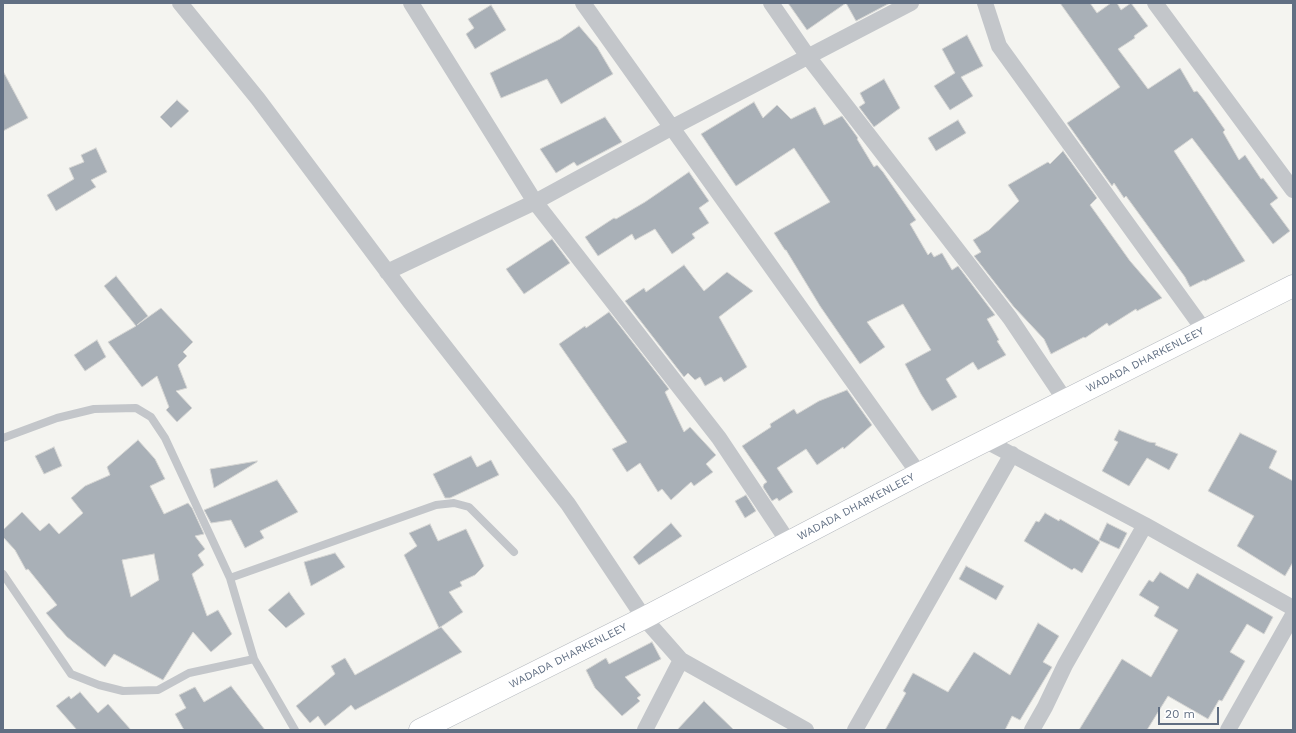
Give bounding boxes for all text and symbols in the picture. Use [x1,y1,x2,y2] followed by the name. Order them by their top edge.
[1084,324,1206,396] street label: WADADA DHARKENLEEY
[795,470,917,544] street label: WADADA DHARKENLEEY
[507,620,629,692] street label: WADADA DHARKENLEEY
[1160,699,1221,725] scale bar
[1165,707,1195,721] text: 20 m

